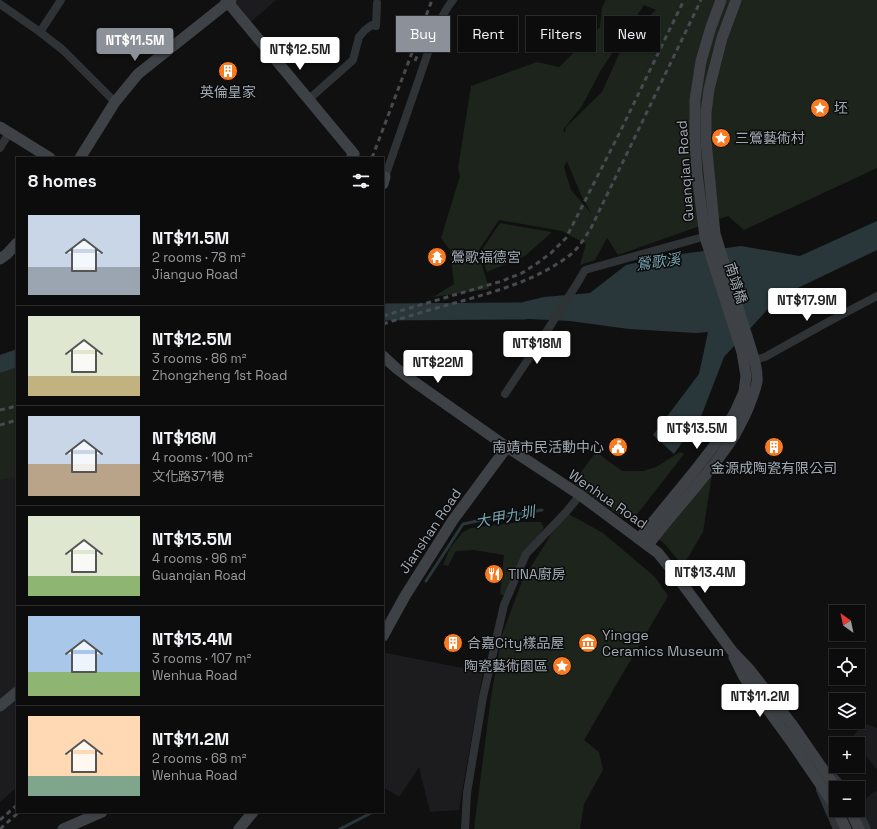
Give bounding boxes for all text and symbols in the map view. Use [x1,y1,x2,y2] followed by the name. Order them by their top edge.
[396,16,450,52] chip: Buy
[458,16,518,52] chip: Rent
[526,16,596,52] chip: Filters
[604,16,660,52] chip: New
[94,28,176,62] pin: NT$11.5M
[105,32,165,49] text: NT$11.5M
[259,37,341,71] pin: NT$12.5M
[270,41,330,58] text: NT$12.5M
[217,60,239,82] building icon: 英倫皇家
[200,83,256,101] place label: 英倫皇家
[809,97,831,119] place icon: 坯
[834,99,848,117] place label: 坯
[672,120,698,222] street label: Guanqian Road
[710,127,732,149] place icon: 三鶯藝術村
[735,129,805,147] place label: 三鶯藝術村
[28,170,97,192] text: 8 homes
[350,170,372,192] icon: filters
[152,227,229,249] text: NT$11.5M
[60,231,108,279] icon: home
[426,246,448,268] temple icon: 鶯歌福德宮
[451,248,521,266] place label: 鶯歌福德宮
[152,249,246,266] text: 2 rooms · 78 m²
[634,249,684,274] water label: 鶯歌溪
[721,260,751,306] street label: 南靖橋
[152,266,238,283] text: Jianguo Road
[766,288,848,322] pin: NT$17.9M
[777,292,837,309] text: NT$17.9M
[152,328,232,350] text: NT$12.5M
[504,331,570,365] pin: NT$18M
[60,332,108,380] icon: home
[512,335,562,352] text: NT$18M
[152,350,246,367] text: 3 rooms · 86 m²
[405,350,471,384] pin: NT$22M
[412,354,464,371] text: NT$22M
[152,367,287,384] text: Zhongzheng 1st Road
[656,416,738,450] pin: NT$13.5M
[666,420,728,437] text: NT$13.5M
[152,427,217,449] text: NT$18M
[60,432,108,480] icon: home
[607,436,629,458] public building icon: 南靖市民活動中心
[763,436,785,458] building icon: 金源成陶瓷有限公司
[492,438,604,456] place label: 南靖市民活動中心
[152,449,253,466] text: 4 rooms · 100 m²
[711,459,837,477] place label: 金源成陶瓷有限公司
[565,465,651,533] street label: Wenhua Road
[152,468,225,485] text: 文化路371巷
[395,485,465,577] street label: Jianshan Road
[474,502,538,531] water label: 大甲九圳
[152,528,232,550] text: NT$13.5M
[60,532,108,580] icon: home
[152,550,247,567] text: 4 rooms · 96 m²
[664,560,746,594] pin: NT$13.4M
[483,563,505,585] restaurant icon: TINA廚房
[674,564,736,581] text: NT$13.4M
[508,565,566,583] place label: TINA廚房
[152,567,246,584] text: Guanqian Road
[829,605,865,641] north arrow
[829,605,865,817] map controls
[602,626,724,660] place label: Yingge Ceramics Museum
[152,628,233,650] text: NT$13.4M
[60,632,108,680] icon: home
[442,632,464,654] building icon: 合嘉City樣品屋
[577,632,599,654] museum icon: Yingge Ceramics Museum
[467,634,564,652] place label: 合嘉City樣品屋
[829,649,865,685] button: locate
[152,650,251,667] text: 3 rooms · 107 m²
[551,655,573,677] place icon: 陶瓷藝術園區
[464,657,548,675] place label: 陶瓷藝術園區
[152,667,237,684] text: Wenhua Road
[719,684,801,718] pin: NT$11.2M
[730,688,790,705] text: NT$11.2M
[829,693,865,729] button: layers
[152,728,229,750] text: NT$11.2M
[60,732,108,780] icon: home
[829,737,865,773] button: +
[152,750,246,767] text: 2 rooms · 68 m²
[152,767,237,784] text: Wenhua Road
[829,781,865,817] button: −

